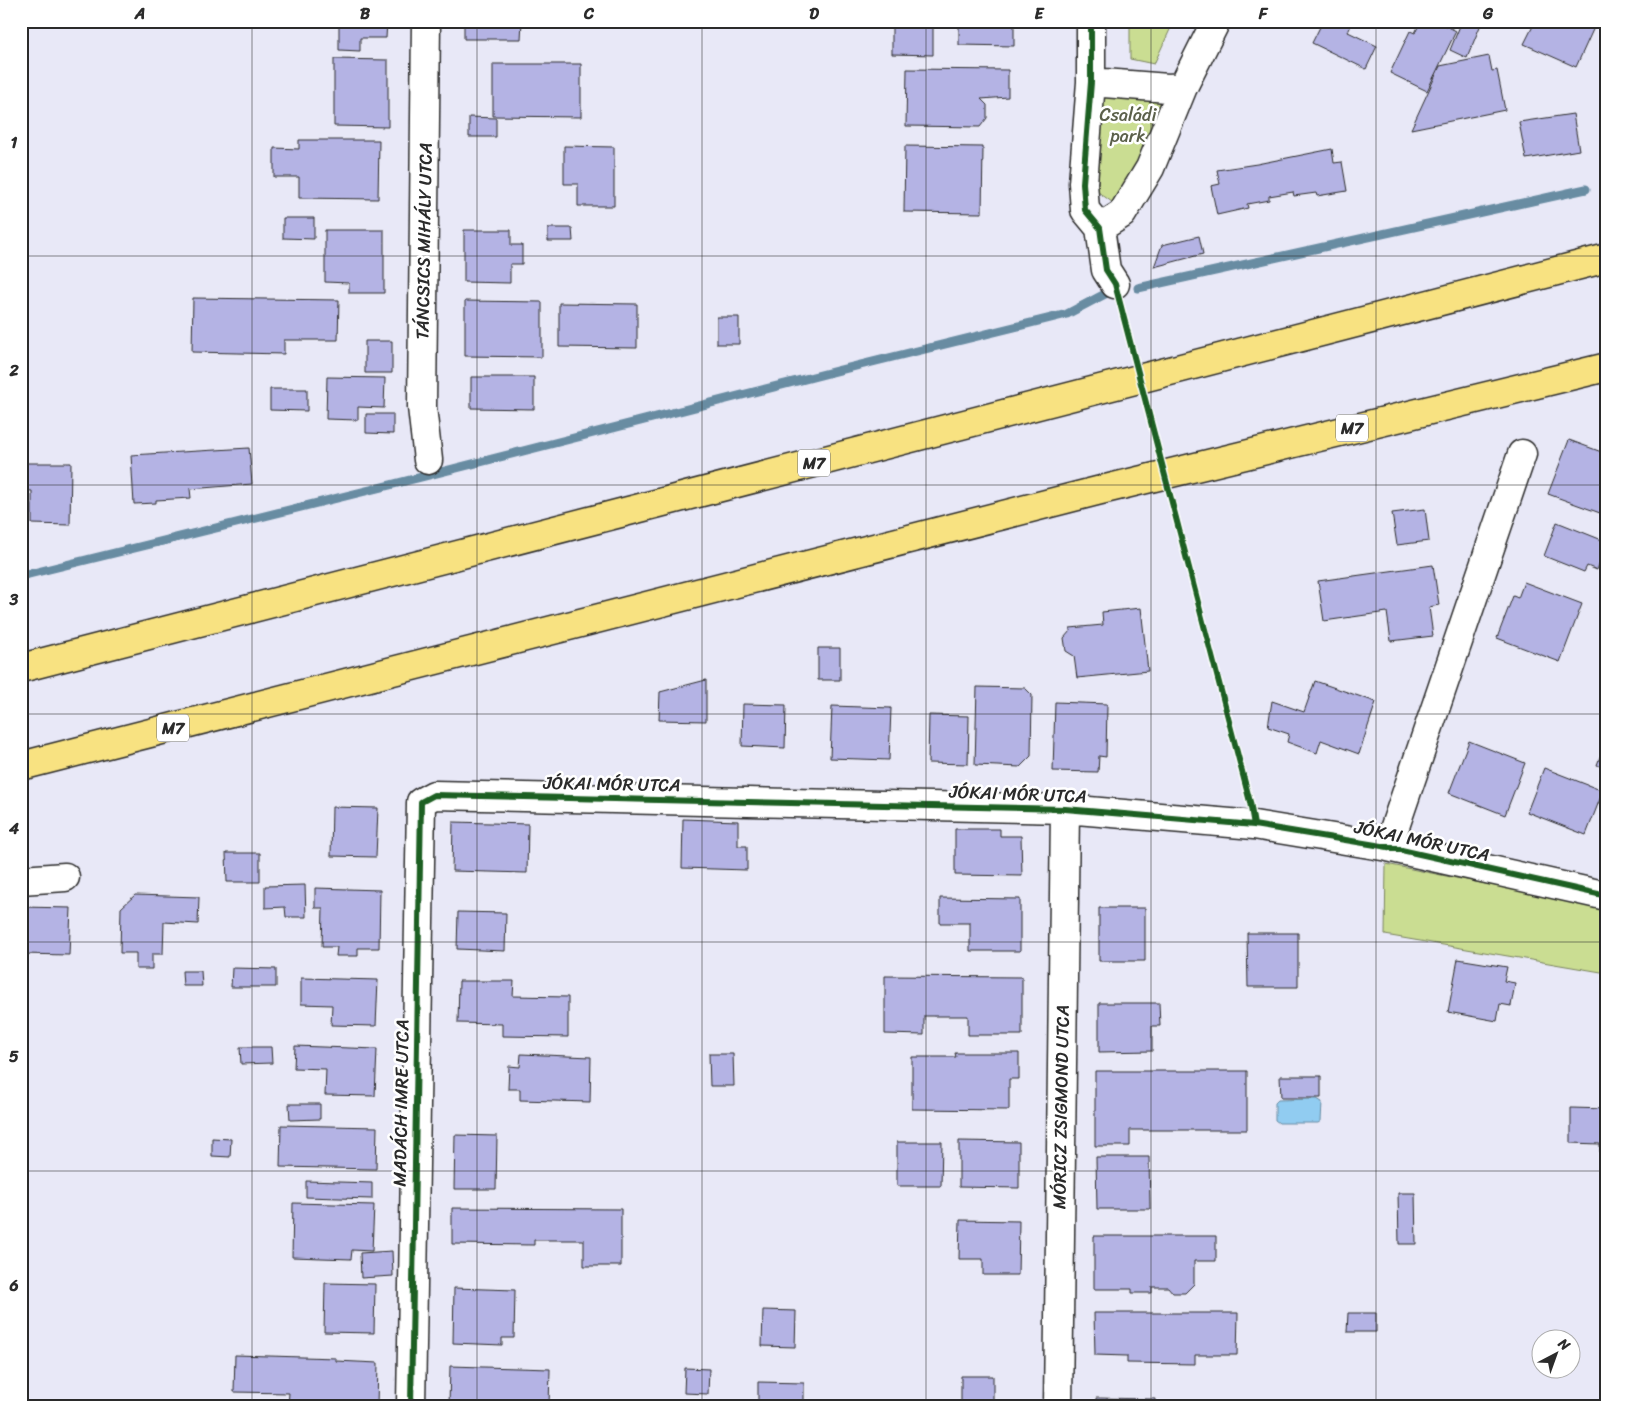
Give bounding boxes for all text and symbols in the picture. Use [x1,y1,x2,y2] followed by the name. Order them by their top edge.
[134,0,145,28] text: A
[360,0,371,28] text: B
[583,0,595,28] text: C
[809,0,819,28] text: D
[1035,0,1045,28] text: E
[1258,0,1269,28] text: F
[1482,0,1494,28] text: G
[1099,99,1158,152] park label: Családi park
[11,128,18,157] text: 1
[406,142,442,340] street label: TÁNCSICS MIHÁLY UTCA
[8,356,19,385] text: 2
[1336,414,1368,442] road number: M7
[798,449,830,476] road number: M7
[9,585,19,614] text: 3
[157,714,189,741] road number: M7
[542,767,681,801] street label: JÓKAI MÓR UTCA
[948,776,1087,812] street label: JÓKAI MÓR UTCA
[1350,811,1493,871] street label: JÓKAI MÓR UTCA
[8,814,19,843] text: 4
[1043,1005,1079,1209] street label: MÓRICZ ZSIGMOND UTCA
[384,1019,418,1187] street label: MADÁCH IMRE UTCA
[9,1042,19,1071] text: 5
[8,1271,19,1300] text: 6
[1530,1330,1580,1380] north arrow
[1552,1331,1576,1357] text: N

